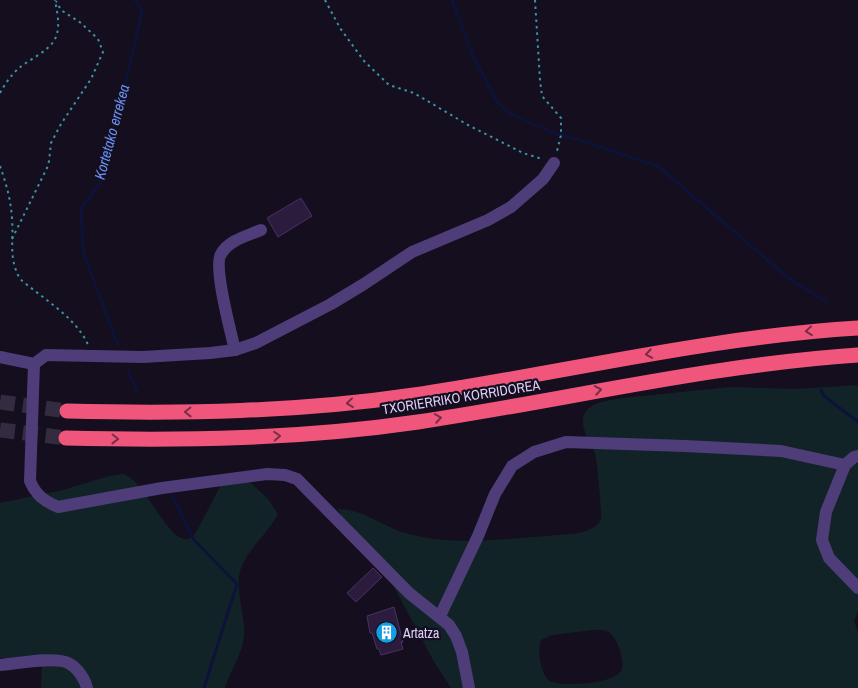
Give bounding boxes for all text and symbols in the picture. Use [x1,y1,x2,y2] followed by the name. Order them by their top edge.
[89,82,134,182] water label: Kortetako errekea
[805,325,813,336] one-way arrow
[644,348,653,358] one-way arrow
[381,376,541,418] street label: TXORIERRIKO KORRIDOREA
[594,385,603,395] one-way arrow
[346,397,354,408] one-way arrow
[184,407,192,417] one-way arrow
[434,414,443,424] one-way arrow
[273,431,281,442] one-way arrow
[111,434,119,444] one-way arrow
[375,621,399,645] building icon: Artatza
[402,624,440,642] place label: Artatza

